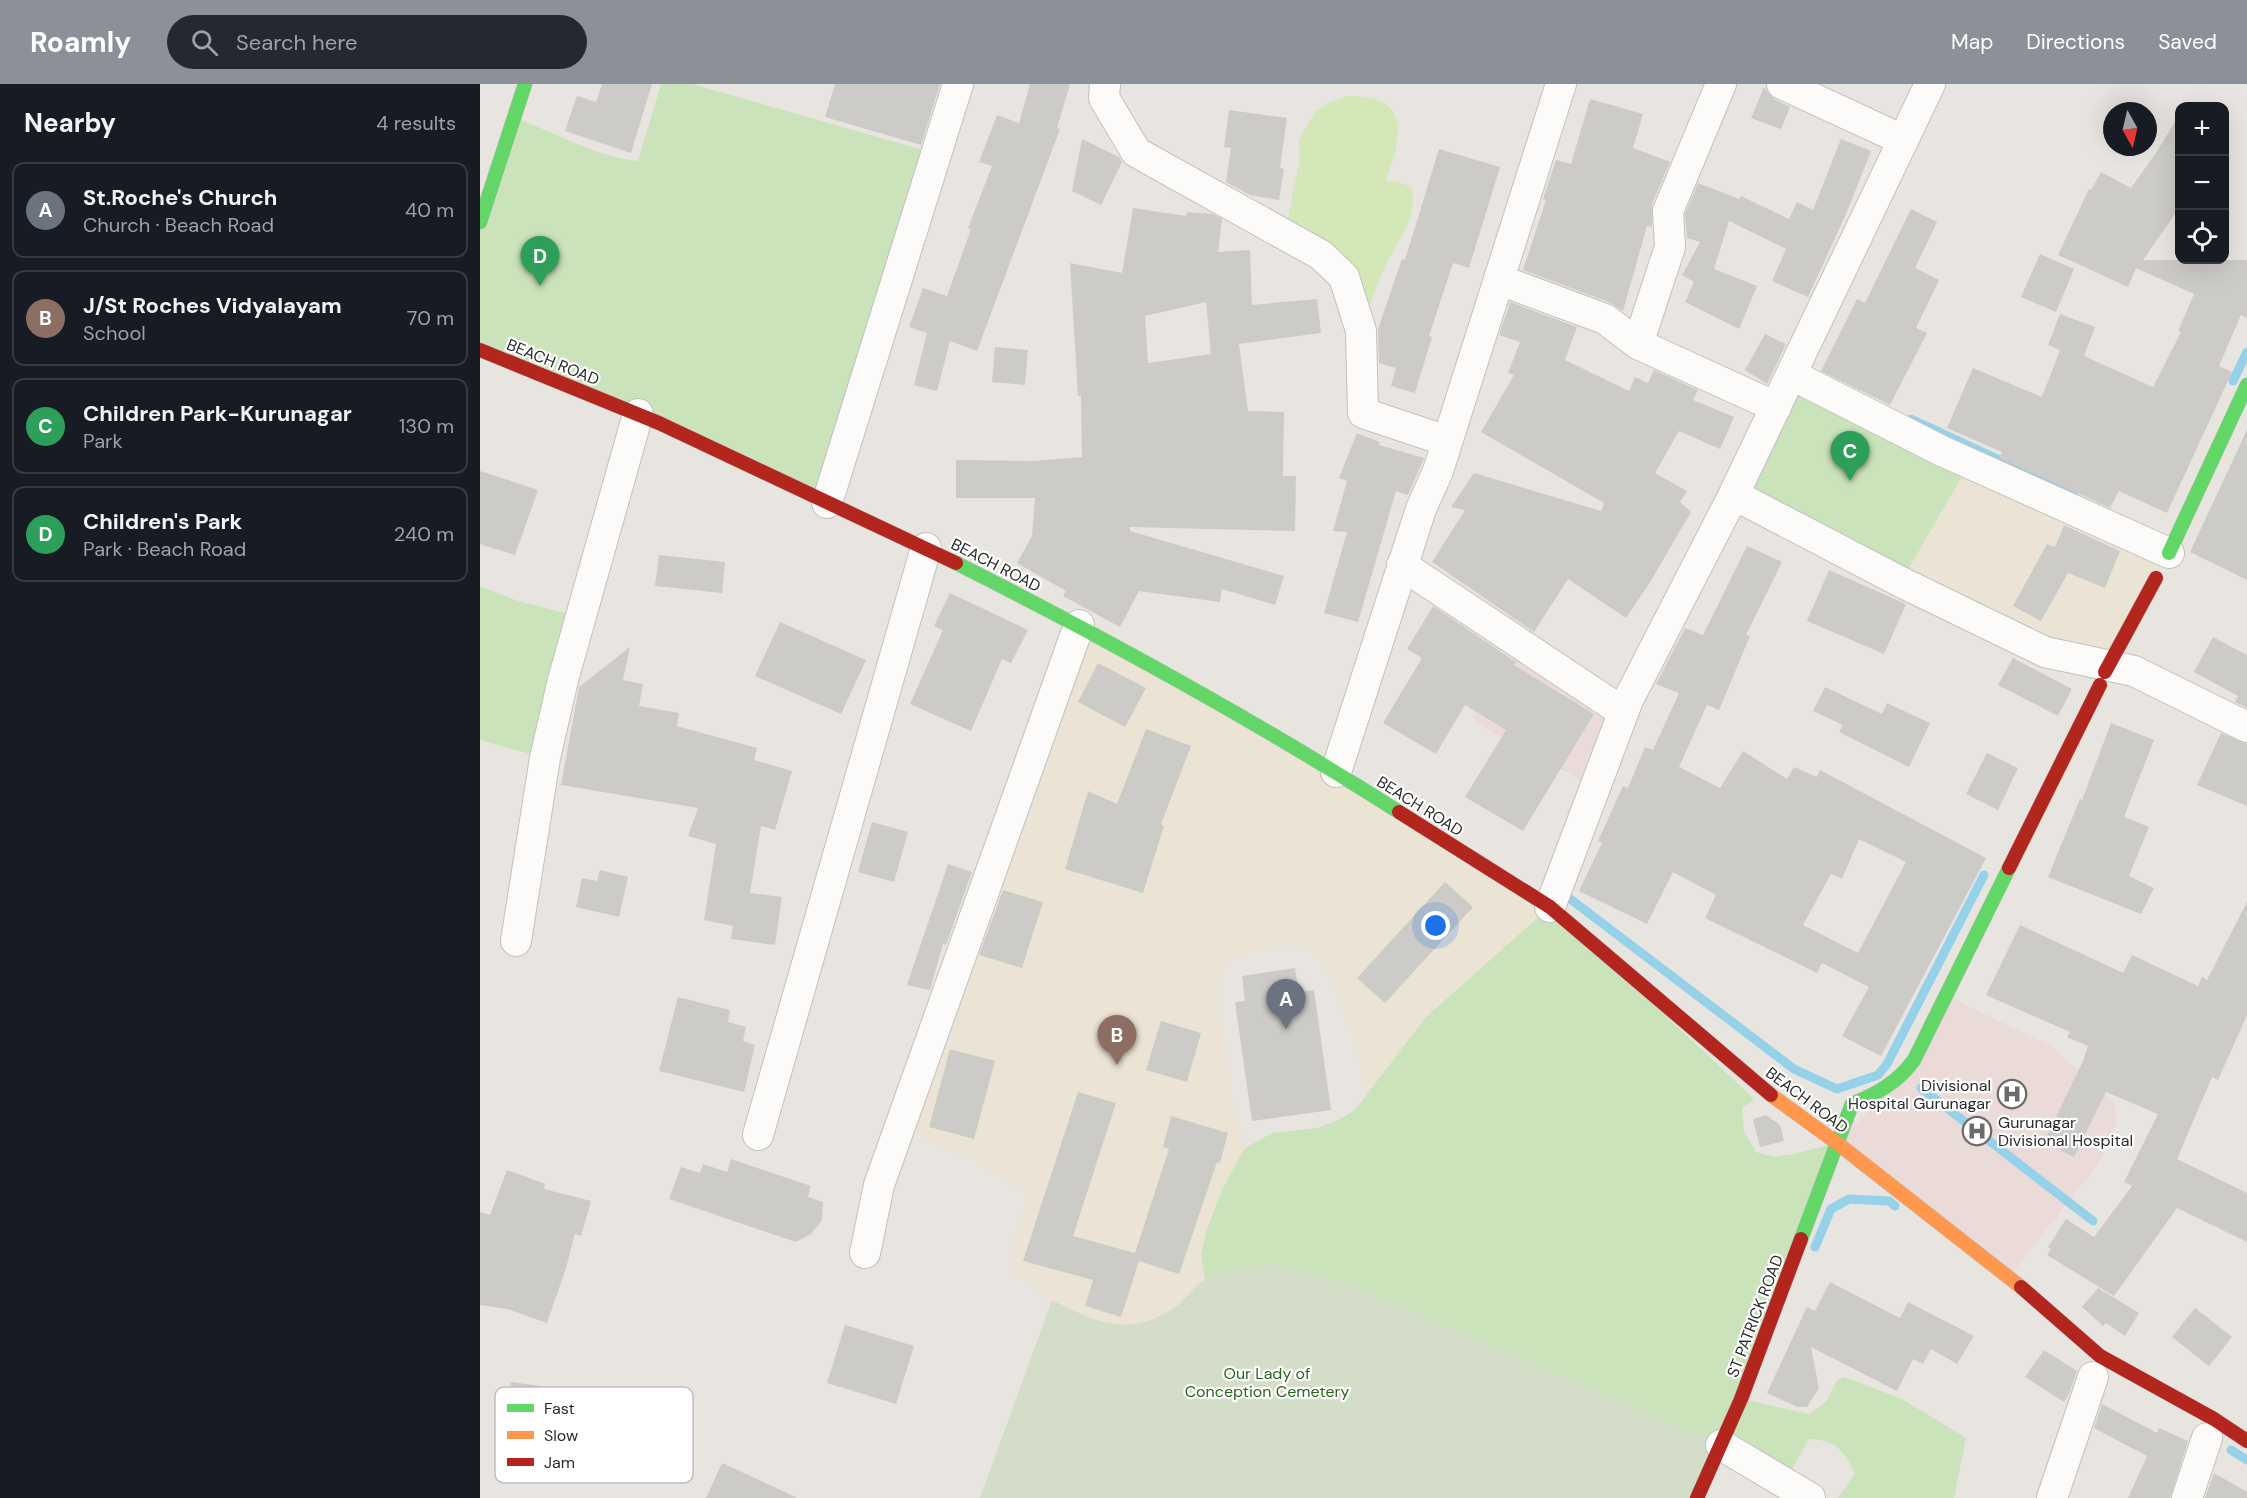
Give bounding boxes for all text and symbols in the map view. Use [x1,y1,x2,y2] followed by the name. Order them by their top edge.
[167,15,587,69] search box
[30,24,131,61] text: Roamly
[188,26,221,59] icon: search
[236,28,357,57] text: Search here
[1951,28,1993,56] text: Map
[2026,28,2125,56] text: Directions
[2158,28,2217,56] text: Saved
[2103,102,2157,156] north arrow
[2175,102,2229,264] map controls
[2175,102,2229,156] button: +
[24,106,116,140] text: Nearby
[376,110,456,136] text: 4 results
[2175,156,2229,210] button: −
[83,183,277,212] text: St.Roche's Church
[38,197,53,223] text: A
[405,197,454,223] text: 40 m
[2175,210,2229,264] button: locate
[83,212,274,238] text: Church · Beach Road
[520,236,560,286] pin: D
[83,291,342,320] text: J/St Roches Vidyalayam
[39,305,52,331] text: B
[407,305,454,331] text: 70 m
[83,320,146,346] text: School
[504,334,602,390] street label: BEACH ROAD
[83,399,352,428] text: Children Park-Kurunagar
[38,413,53,439] text: C
[399,413,454,439] text: 130 m
[83,428,123,454] text: Park
[1830,432,1870,481] pin: C
[83,507,242,536] text: Children's Park
[38,521,53,547] text: D
[394,521,454,547] text: 240 m
[948,533,1044,597] street label: BEACH ROAD
[83,536,246,562] text: Park · Beach Road
[1373,771,1467,841] street label: BEACH ROAD
[1421,911,1450,940] your location
[1266,980,1306,1029] pin: A
[1098,1016,1136,1065] pin: B
[1762,1062,1852,1138] street label: BEACH ROAD
[1848,1075,1991,1114] place label: Divisional Hospital Gurunagar
[1996,1078,2028,1110] hospital icon: Divisional Hospital Gurunagar
[1998,1112,2133,1151] place label: Gurunagar Divisional Hospital
[1961,1115,1993,1147] hospital icon: Gurunagar Divisional Hospital
[1722,1252,1788,1380] street label: ST PATRICK ROAD
[1185,1363,1349,1402] park label: Our Lady of Conception Cemetery
[495,1387,693,1483] legend
[544,1398,575,1419] text: Fast
[544,1425,578,1446] text: Slow
[544,1452,575,1473] text: Jam

